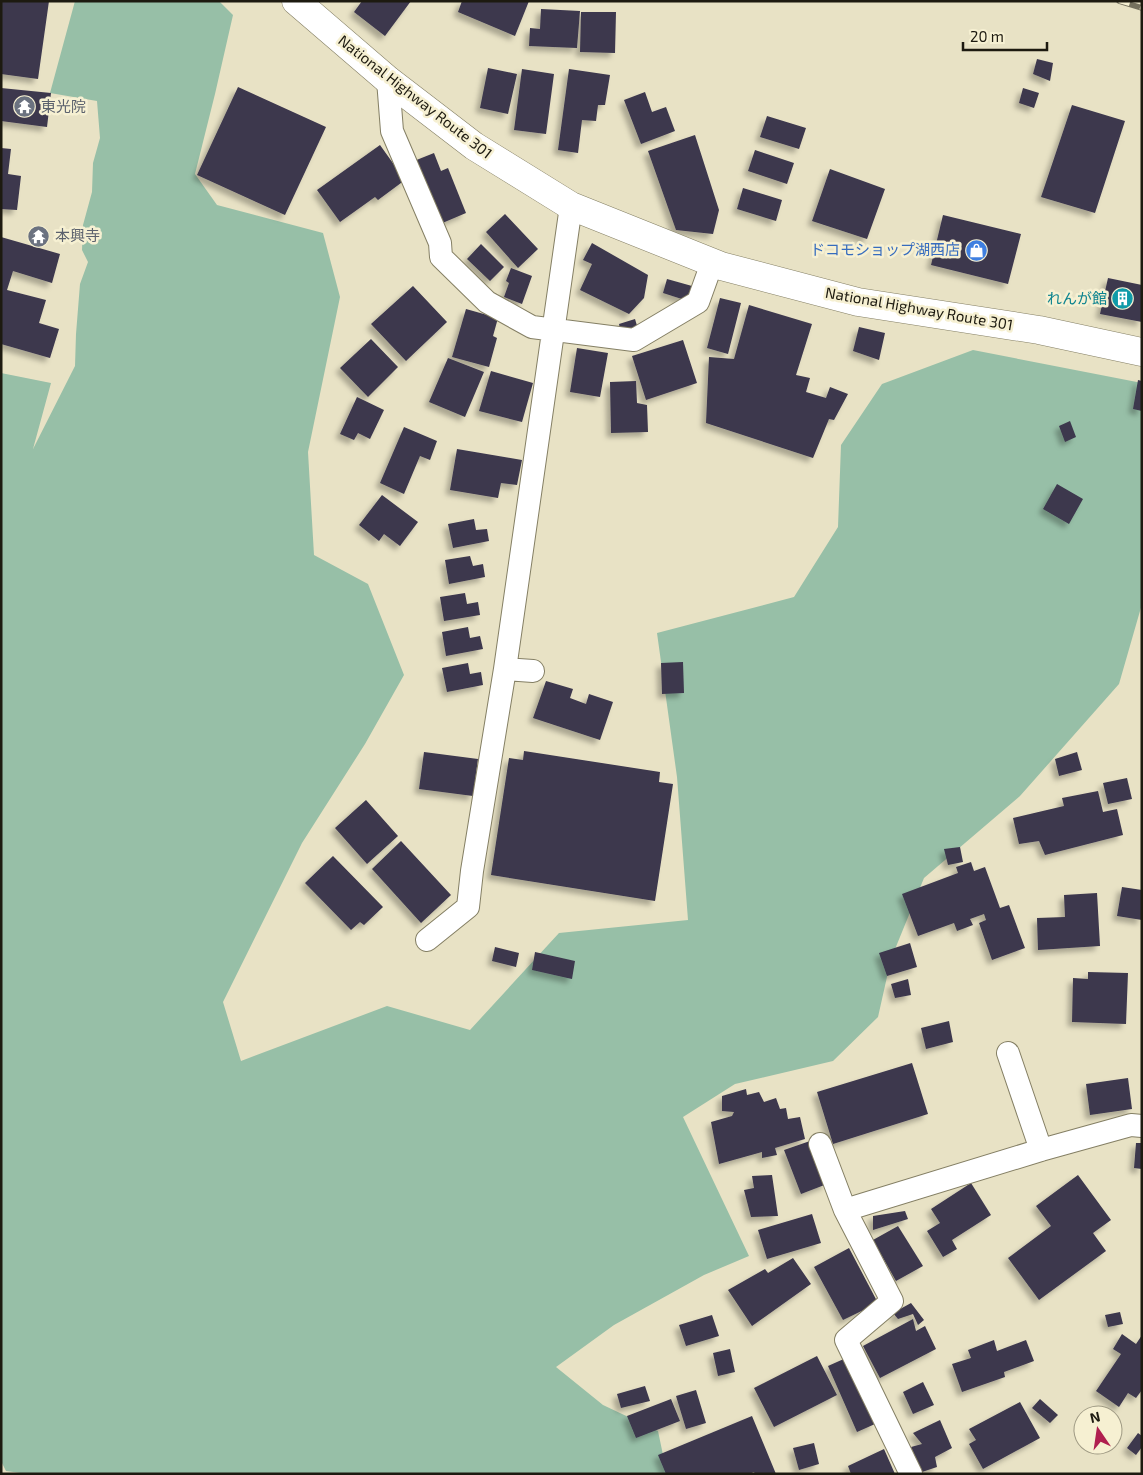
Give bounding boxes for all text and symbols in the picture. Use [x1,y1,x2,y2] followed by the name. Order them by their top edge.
[963,20,1047,52] scale bar
[970,27,1004,45] text: 20 m
[335,31,496,162] street label: National Highway Route 301
[13,95,37,119] temple icon: 東光院
[41,97,86,115] place label: 東光院
[27,224,51,248] temple icon: 本興寺
[55,226,100,244] place label: 本興寺
[964,238,988,262] shop icon: ドコモショップ湖西店
[810,240,960,258] place label: ドコモショップ湖西店
[824,283,1014,333] street label: National Highway Route 301
[1111,287,1135,311] building icon: れんが館
[1047,289,1107,307] place label: れんが館
[1073,1405,1123,1455] north arrow
[1088,1407,1102,1426] text: N

